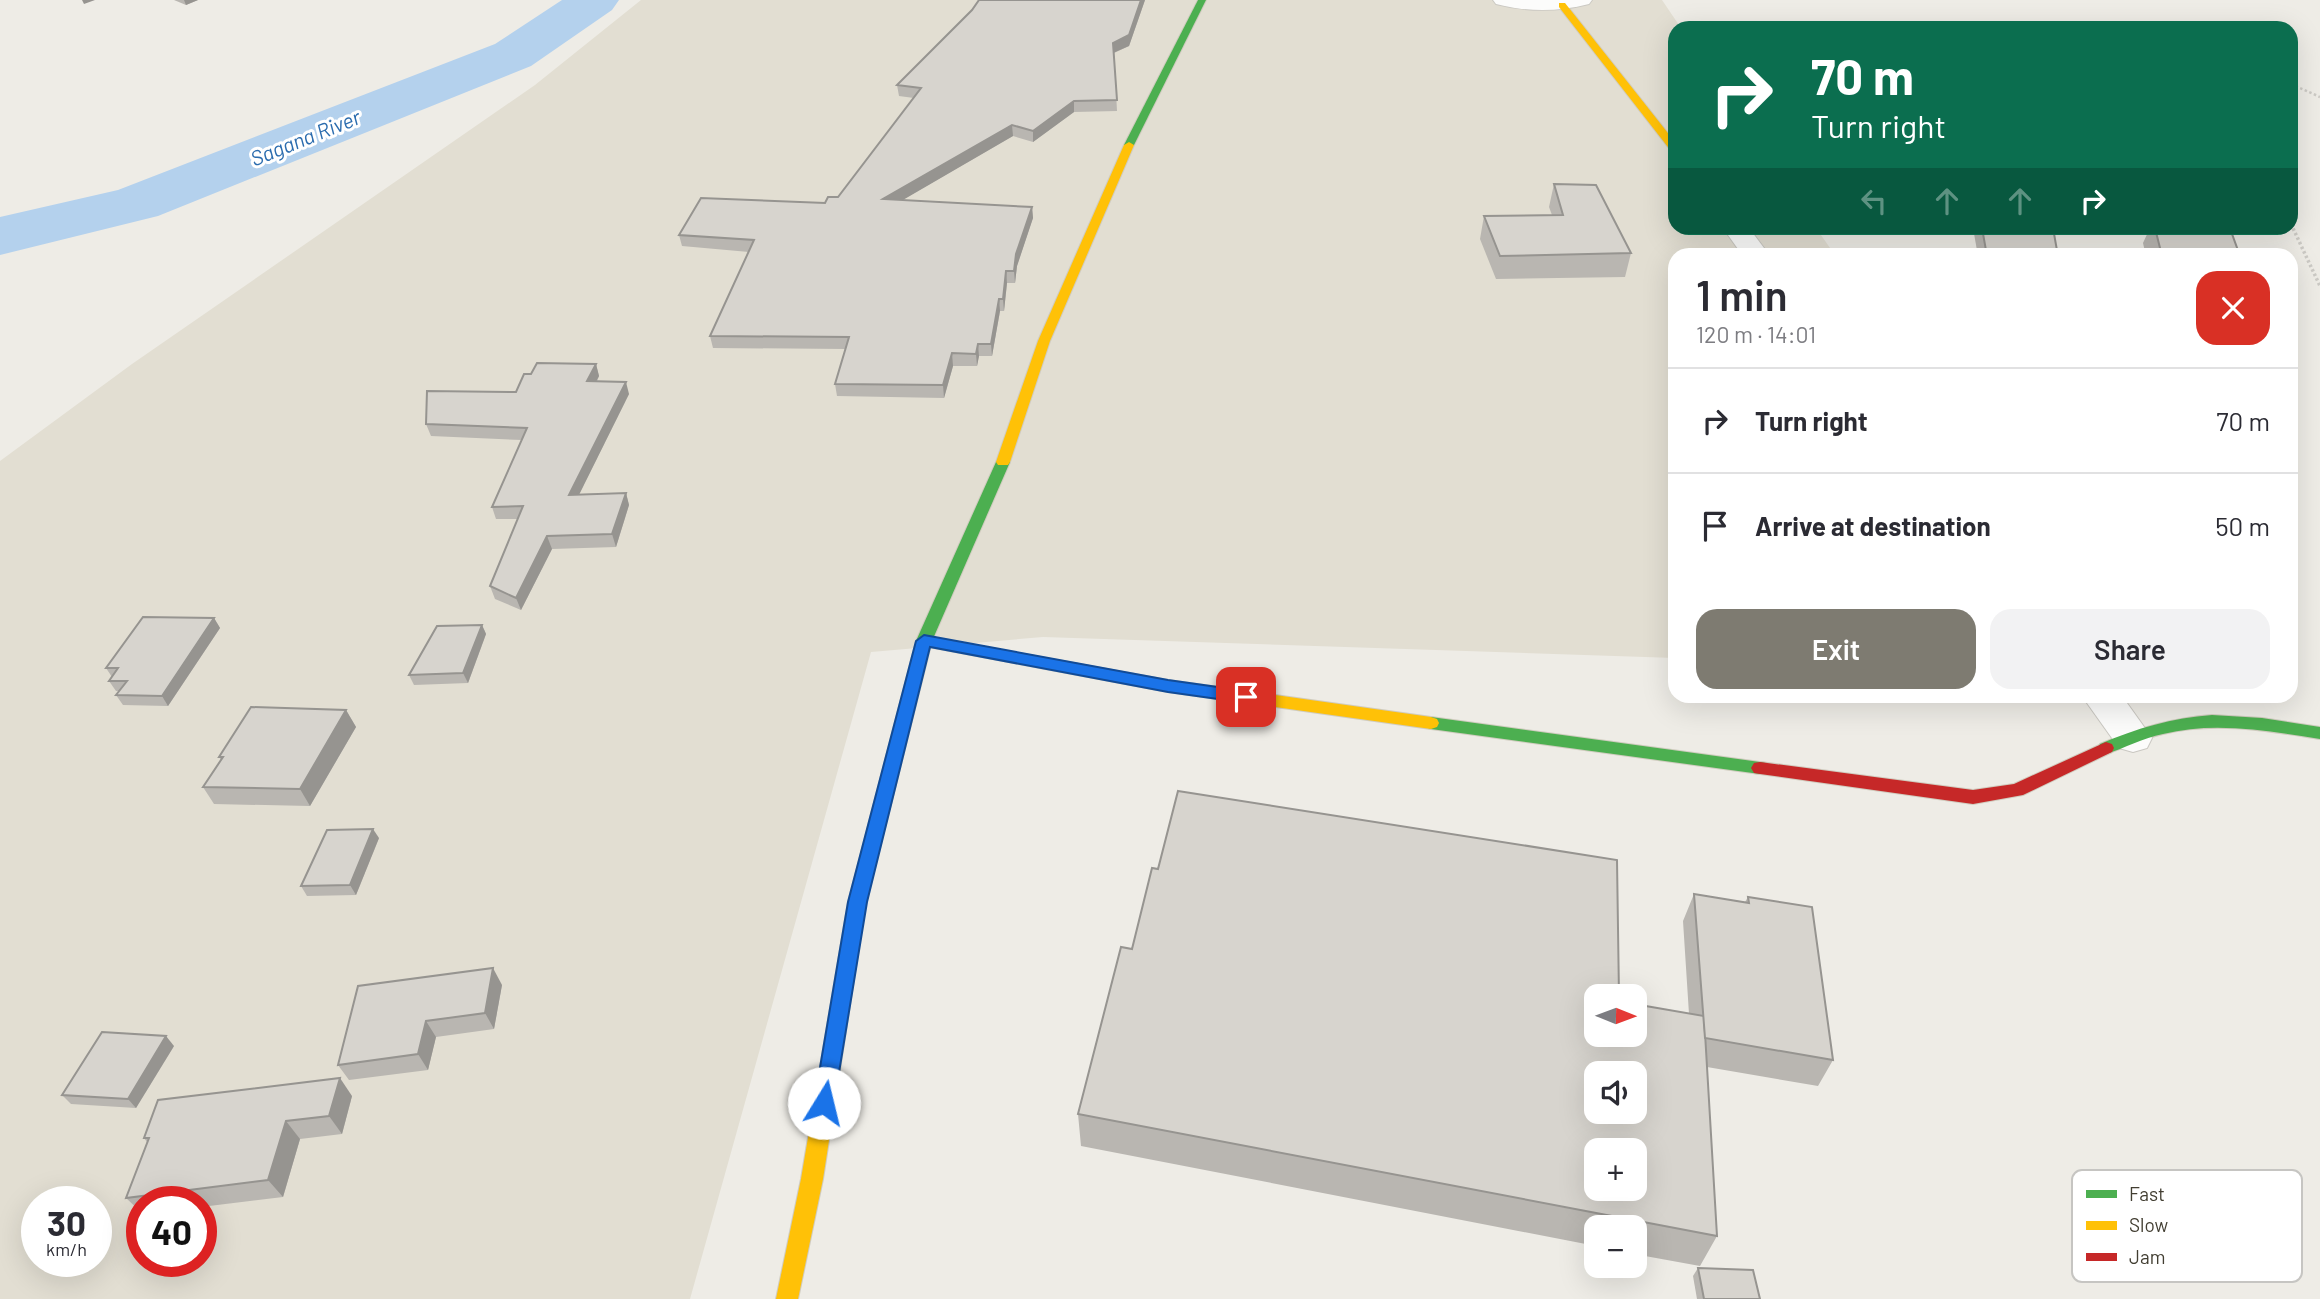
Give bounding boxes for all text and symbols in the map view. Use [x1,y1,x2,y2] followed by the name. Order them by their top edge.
[1811,46,1914,105] text: 70 m
[1696,49,1787,140] icon: right
[246,103,364,170] water label: Sagana River
[1811,106,1946,144] text: Turn right
[1855,182,1893,220] icon: left
[1928,182,1966,220] icon: ahead
[2001,182,2039,220] icon: ahead
[2074,182,2112,220] icon: right
[1696,269,1788,319] text: 1 min
[2196,271,2270,345] button: close
[1696,320,1816,348] text: 120 m · 14:01
[1696,402,1734,440] icon: right
[1755,405,1868,436] text: Turn right
[2216,405,2270,436] text: 70 m
[1696,507,1734,545] icon: arrive
[1755,510,1991,541] text: Arrive at destination
[2215,510,2270,541] text: 50 m
[1696,609,1976,689] button: Exit
[1990,609,2270,689] button: Share
[1216,667,1276,727] pin
[1227,678,1265,716] icon: arrive
[1584,984,1647,1046] north arrow
[1584,984,1647,1278] map controls
[1584,1061,1647,1124] button: sound
[787,1066,861,1140] position arrow
[1584,1138,1647,1201] button: +
[2072,1170,2302,1282] legend
[2129,1182,2165,1205] text: Fast
[126,1186,217,1277] speed limit sign: 40
[47,1201,86,1243] text: 30
[2129,1213,2168,1236] text: Slow
[1584,1215,1647,1278] button: −
[46,1238,87,1260] text: km/h
[2129,1245,2165,1268] text: Jam

